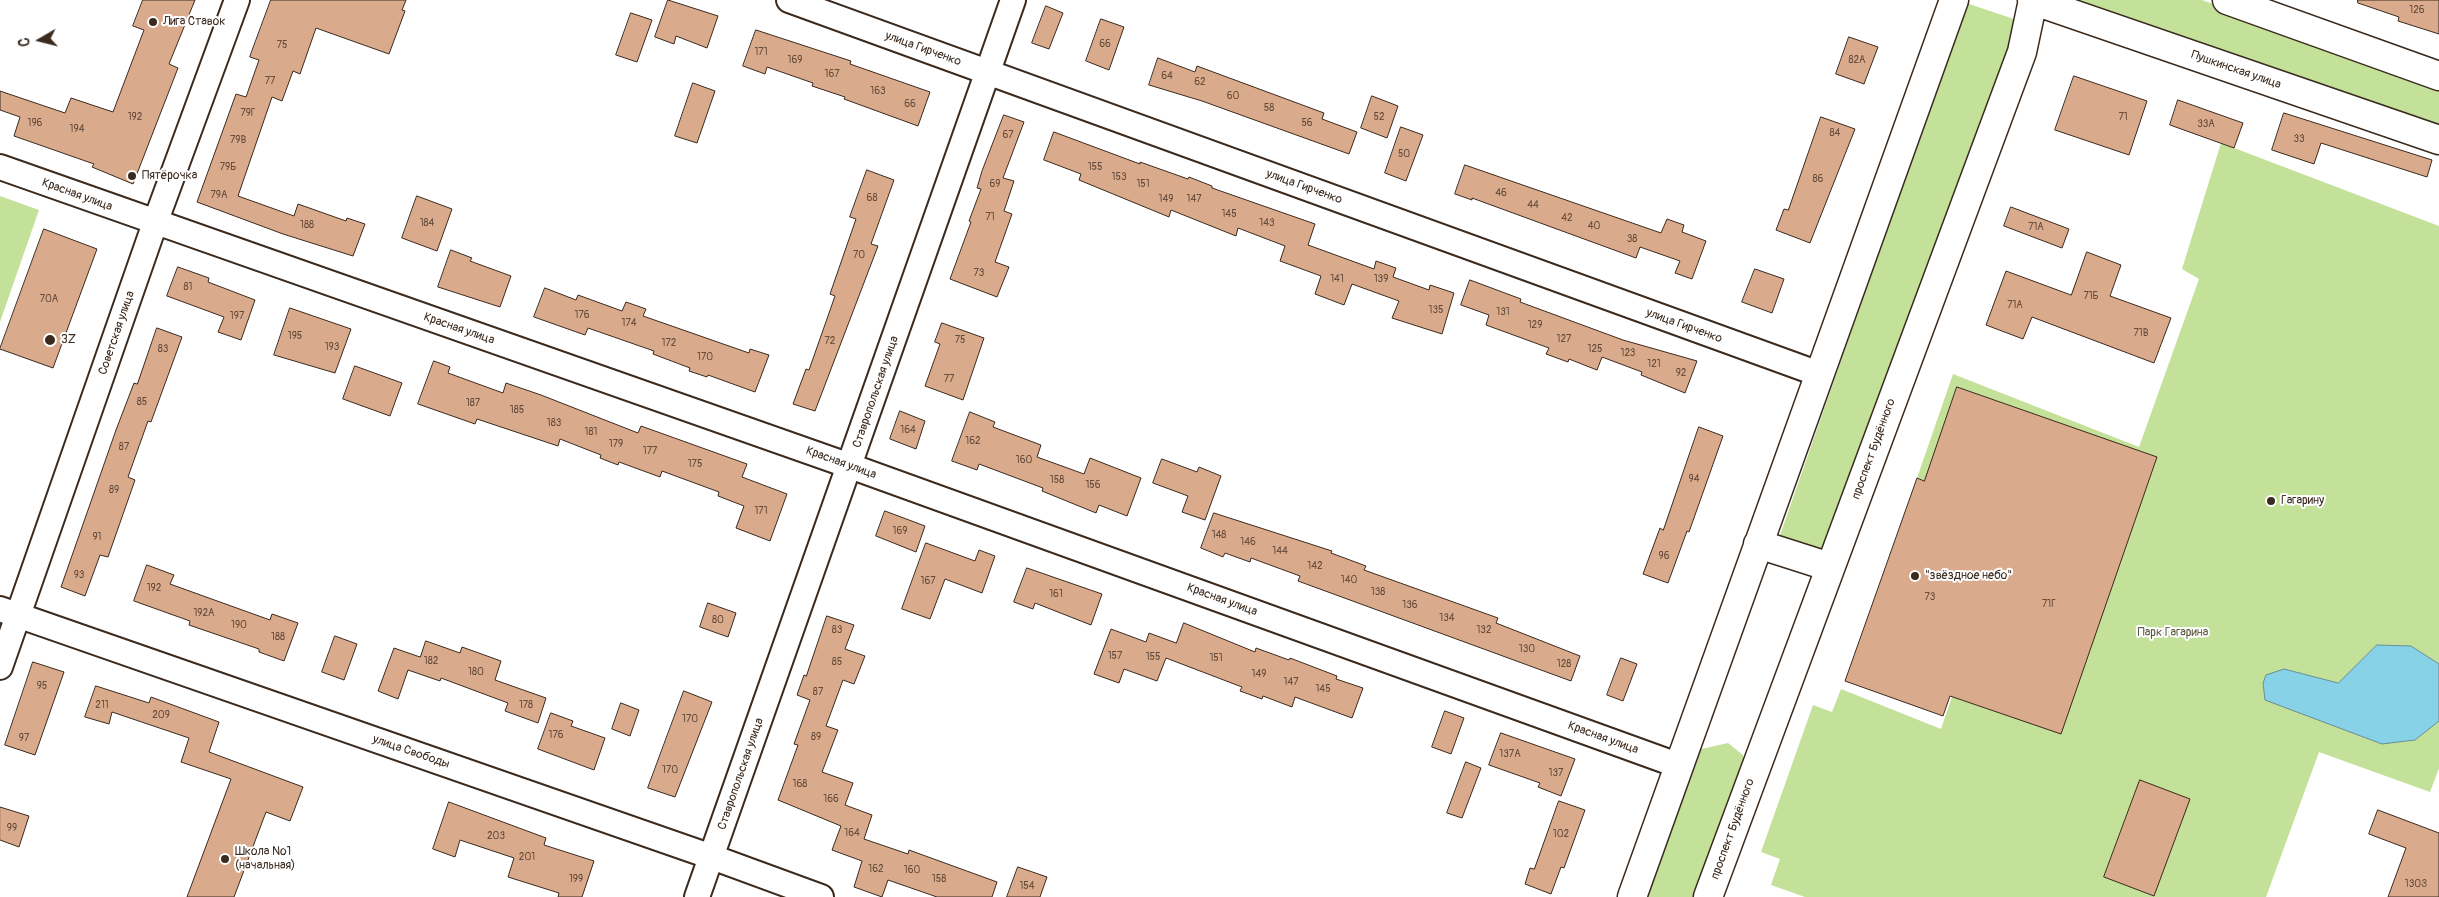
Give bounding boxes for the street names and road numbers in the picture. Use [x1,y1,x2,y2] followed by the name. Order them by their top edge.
[883,29,963,69] street label: улица Гирченко
[2189,48,2283,92] street label: Пушкинская улица
[1264,167,1344,207] street label: улица Гирченко
[40,176,114,214] street label: Красная улица
[96,289,138,377] street label: Советская улица
[1644,306,1724,346] street label: улица Гирченко
[422,310,496,348] street label: Красная улица
[850,334,902,450] street label: Ставропольская улица
[1849,397,1899,501] street label: проспект Будённого
[804,444,878,482] street label: Красная улица
[1185,581,1259,619] street label: Красная улица
[715,716,767,832] street label: Ставропольская улица
[1566,719,1640,757] street label: Красная улица
[371,732,451,772] street label: улица Свободы
[1708,777,1758,881] street label: проспект Будённого

